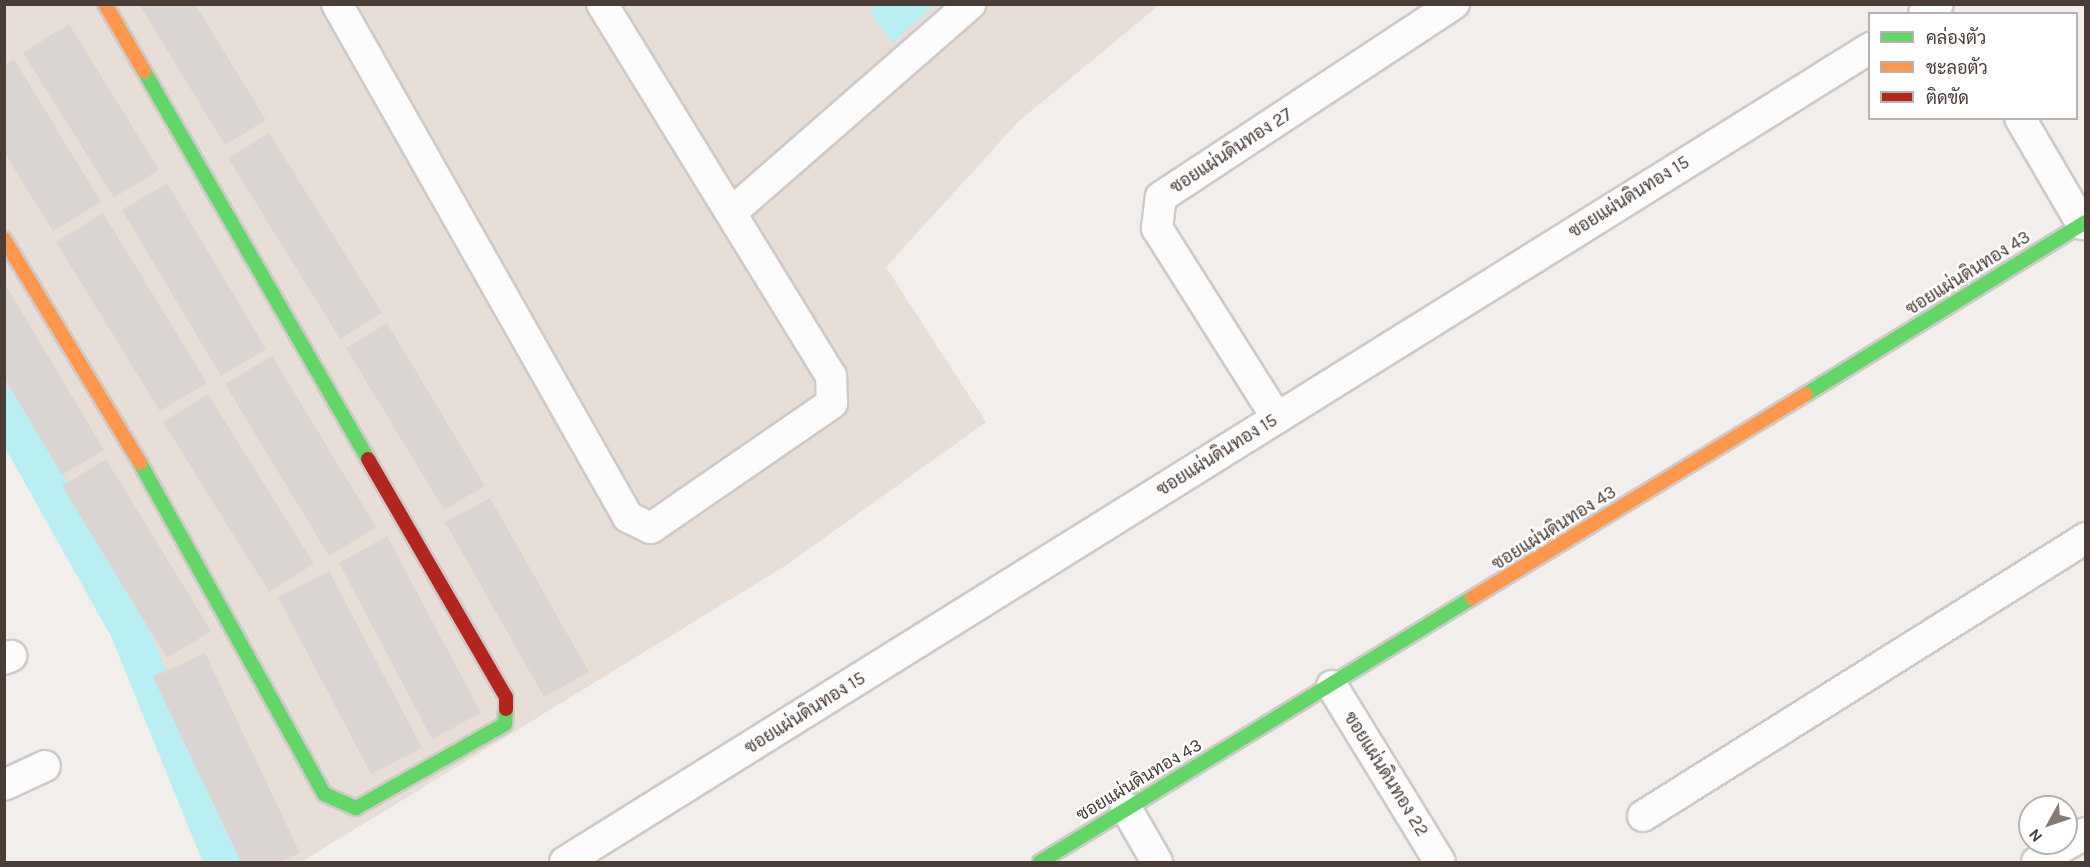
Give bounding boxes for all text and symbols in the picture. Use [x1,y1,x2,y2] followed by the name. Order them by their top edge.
[1868,12,2078,120] legend
[1926,27,1986,49] text: คล่องตัว
[1926,57,1988,79] text: ชะลอตัว
[1926,87,1969,109] text: ติดขัด
[1166,104,1296,198] street label: ซอยแผ่นดินทอง 27
[1565,151,1693,243] street label: ซอยแผ่นดินทอง 15
[1902,226,2034,320] street label: ซอยแผ่นดินทอง 43
[1153,409,1281,501] street label: ซอยแผ่นดินทอง 15
[1488,481,1620,575] street label: ซอยแผ่นดินทอง 43
[741,667,869,759] street label: ซอยแผ่นดินทอง 15
[1339,708,1433,840] street label: ซอยแผ่นดินทอง 22
[1072,734,1206,826] street label: ซอยแผ่นดินทอง 43
[2018,795,2078,855] north arrow
[2024,825,2046,846] text: N

